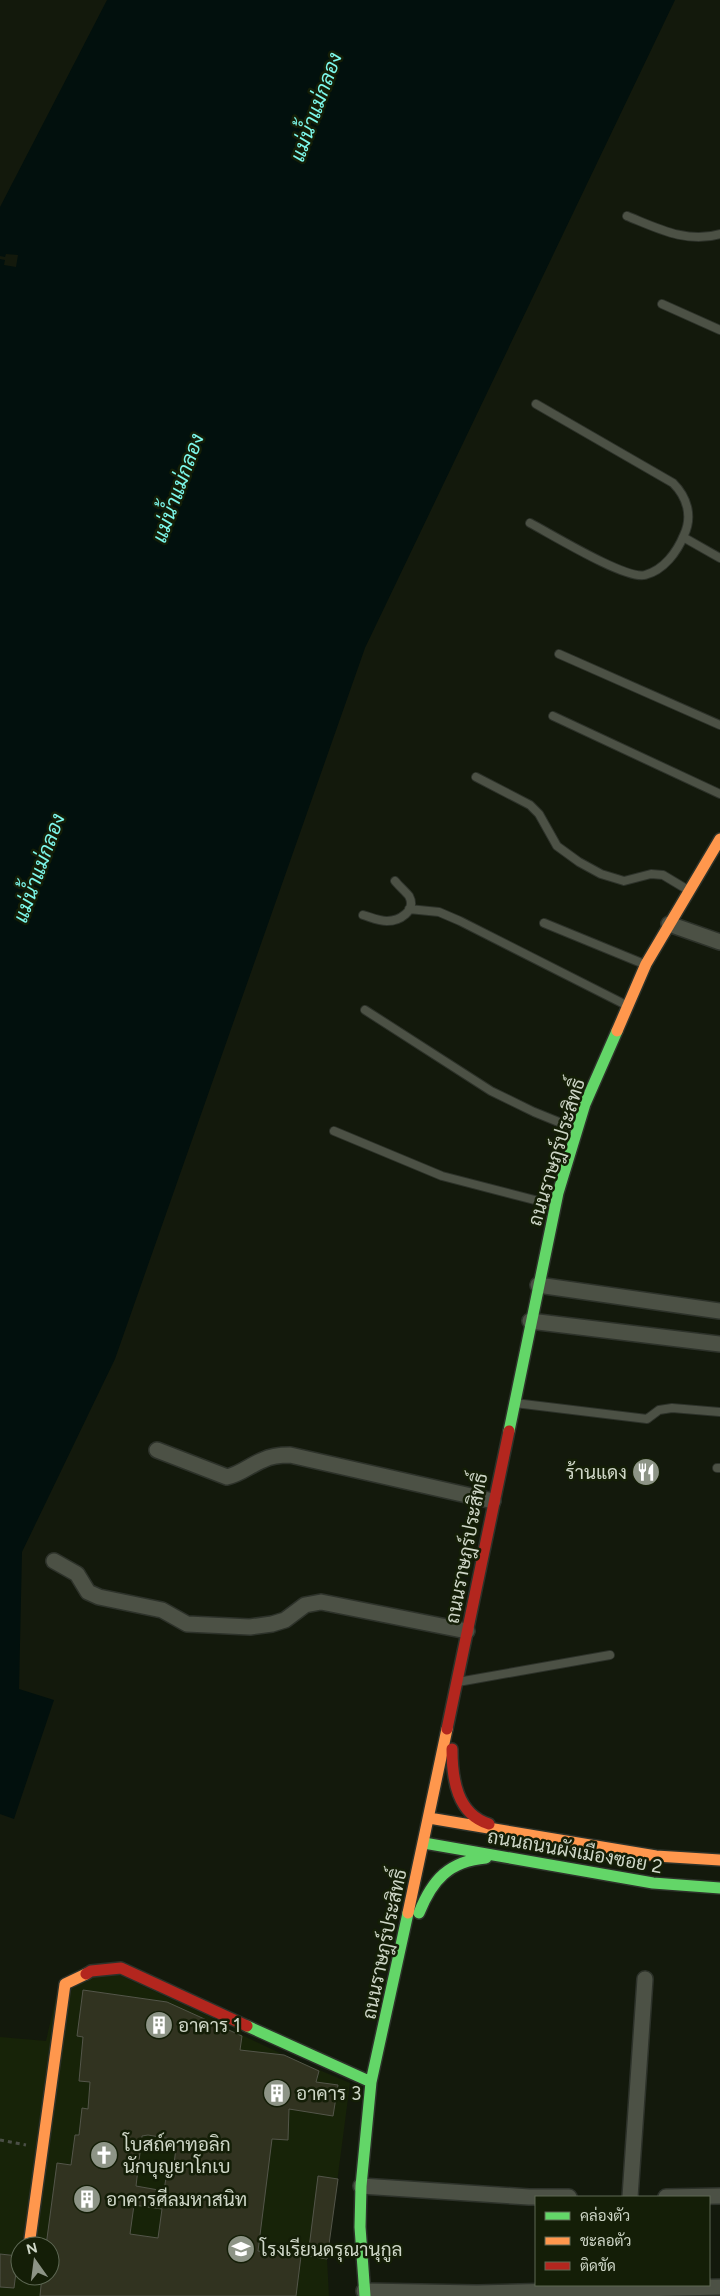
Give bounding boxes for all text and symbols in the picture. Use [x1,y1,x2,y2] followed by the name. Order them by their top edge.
[280,47,347,165] water label: แม่น้ำแม่กลอง
[142,428,209,546] water label: แม่น้ำแม่กลอง
[3,808,70,926] water label: แม่น้ำแม่กลอง
[516,1074,591,1229] street label: ถนนราษฎร์ประสิทธิ์
[631,1457,661,1487] restaurant icon: ร้านแดง
[566,1461,627,1484] place label: ร้านแดง
[434,1469,493,1626] street label: ถนนราษฎร์ประสิทธิ์
[486,1825,664,1878] street label: ถนนถนนผังเมืองซอย 2
[350,1865,413,2022] street label: ถนนราษฎร์ประสิทธิ์
[144,2010,174,2040] building icon: อาคาร 1
[178,2014,241,2037] place label: อาคาร 1
[262,2078,292,2108] building icon: อาคาร 3
[296,2082,361,2105] place label: อาคาร 3
[122,2132,231,2179] place label: โบสถ์คาทอลิก นักบุญยาโกเบ
[89,2140,119,2170] church icon: โบสถ์คาทอลิก นักบุญยาโกเบ
[72,2184,102,2214] building icon: อาคารศีลมหาสนิท
[106,2187,247,2211] place label: อาคารศีลมหาสนิท
[535,2196,710,2286] legend
[580,2206,630,2225] text: คล่องตัว
[580,2232,631,2250] text: ชะลอตัว
[226,2234,256,2264] school or university icon: โรงเรียนดรุณานุกูล
[10,2236,60,2286] north arrow
[259,2237,403,2263] place label: โรงเรียนดรุณานุกูล
[25,2239,39,2258] text: N
[580,2257,616,2275] text: ติดขัด

